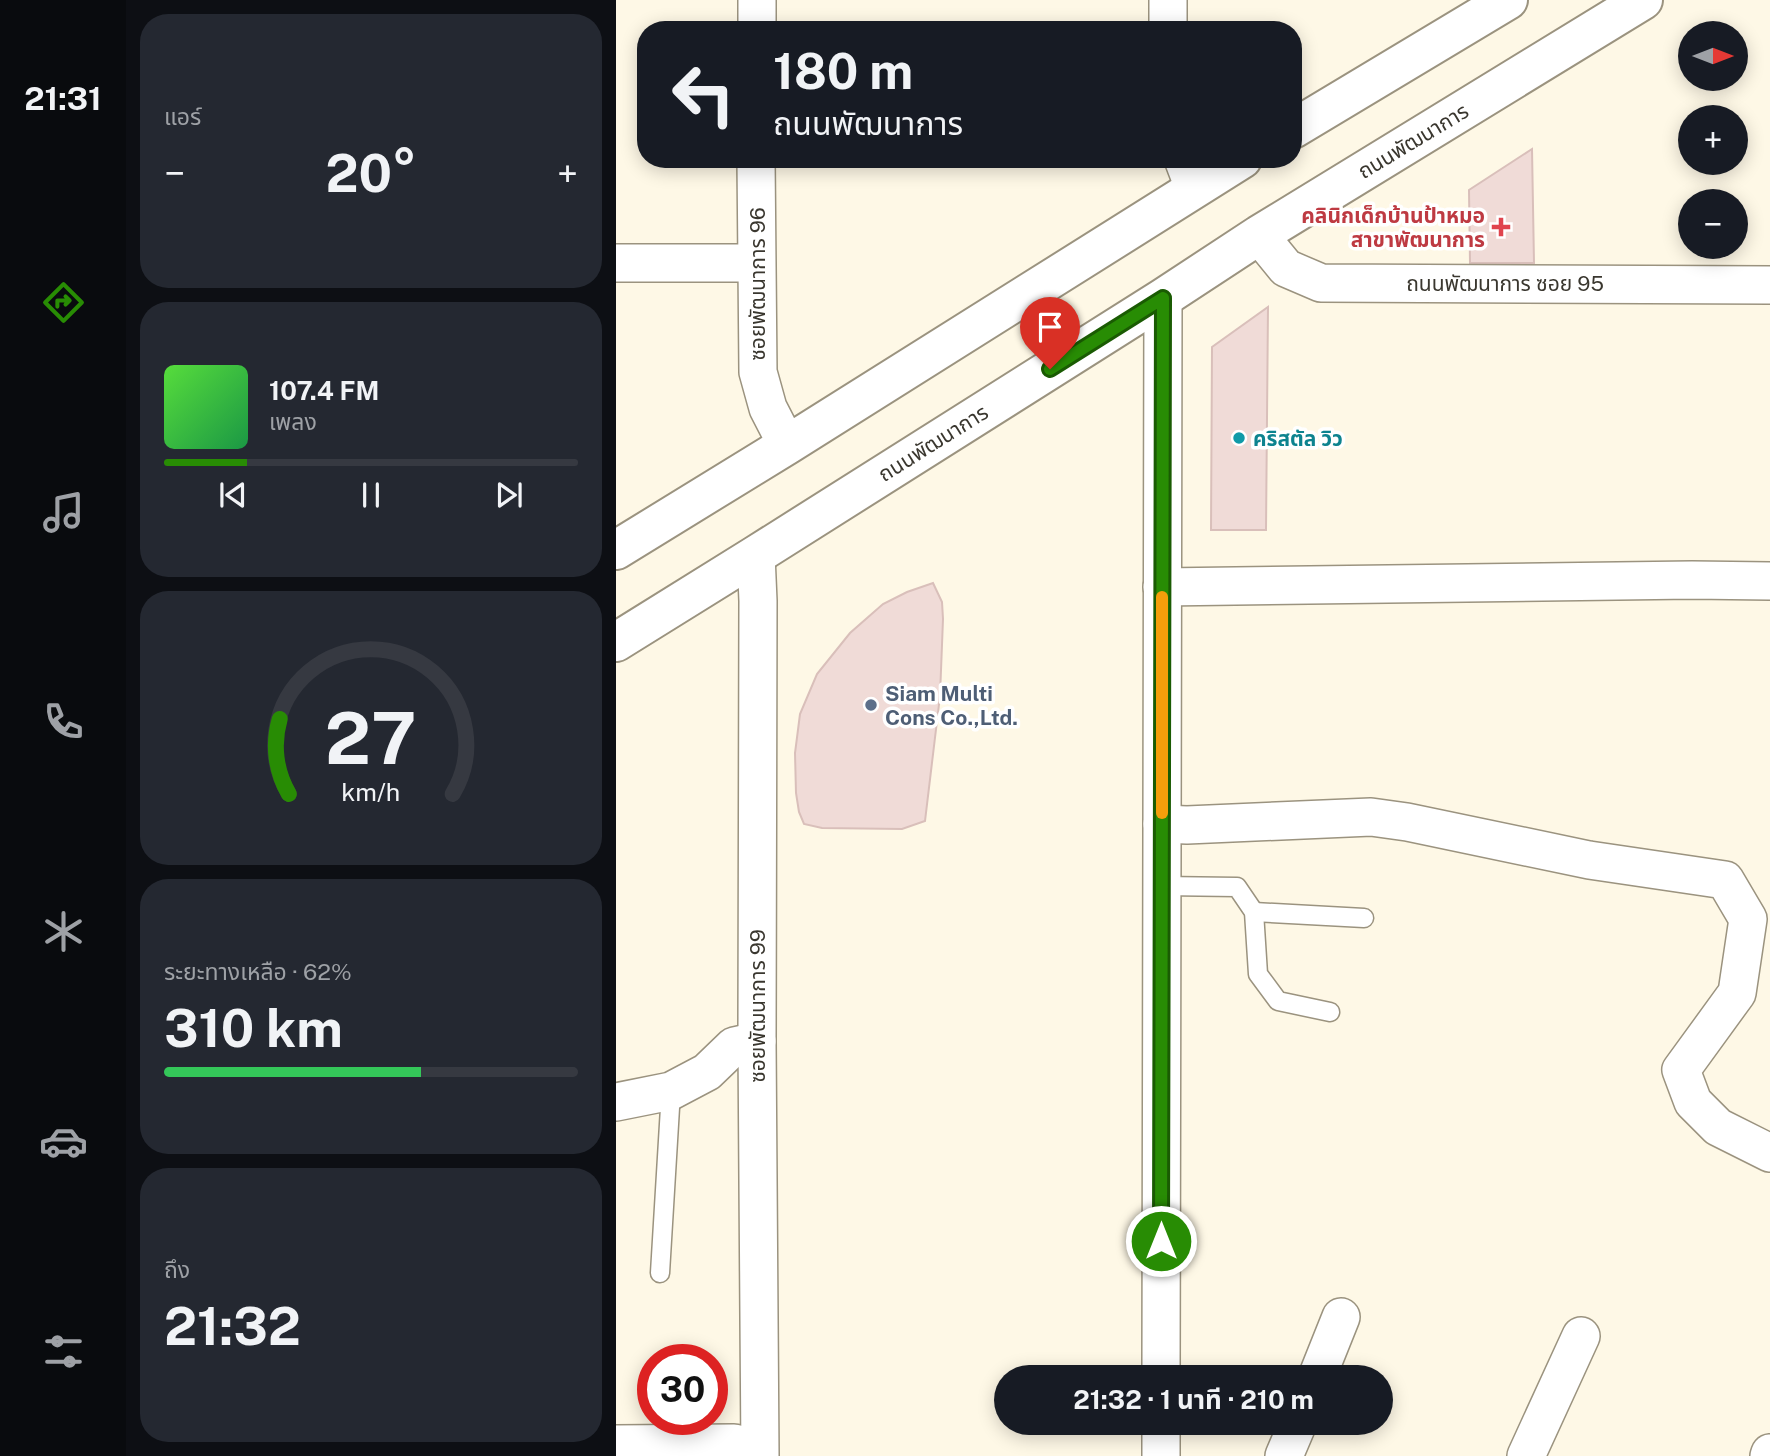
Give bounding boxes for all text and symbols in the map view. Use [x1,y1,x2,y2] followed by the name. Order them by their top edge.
[1678,21,1748,91] north arrow
[1678,21,1748,259] map controls
[773,42,913,100] text: 180 m
[658,49,749,140] icon: left
[24,80,102,117] text: 21:31
[1353,98,1473,184] street label: ถนนพัฒนาการ
[164,103,201,130] text: แอร์
[773,105,963,142] text: ถนนพัฒนาการ
[1678,105,1748,175] button: +
[325,143,417,204] text: 20°
[164,151,185,196] text: −
[557,151,578,196] text: +
[1678,189,1748,259] button: −
[1301,203,1485,252] place label: คลินิกเด็กบ้านป้าหมอ สาขาพัฒนาการ
[745,207,770,361] street label: ซอยพัฒนาการ 96
[1491,217,1511,237] marker: คลินิกเด็กบ้านป้าหมอ สาขาพัฒนาการ
[1406,271,1604,296] street label: ถนนพัฒนาการ ซอย 95
[39,278,88,327] icon: directions
[1020,297,1080,369] pin
[1031,308,1069,346] icon: arrive
[269,375,379,406] text: 107.4 FM
[873,399,993,487] street label: ถนนพัฒนาการ
[269,408,317,435] text: เพลง
[1253,426,1343,451] place label: คริสตัล วิว
[1231,430,1247,446] marker: คริสตัล วิว
[214,476,252,514] icon: previous
[352,476,390,514] icon: pause
[490,476,528,514] icon: next
[39,488,88,537] icon: music
[885,681,1018,730] place label: Siam Multi Cons Co.,Ltd.
[325,695,417,780] text: 27
[39,697,88,746] icon: phone
[863,697,879,713] marker: Siam Multi Cons Co.,Ltd.
[342,777,400,807] text: km/h
[39,907,88,956] icon: climate
[745,929,770,1083] street label: ซอยพัฒนาการ 99
[164,958,352,985] text: ระยะทางเหลือ · 62%
[164,998,343,1059] text: 310 km
[39,1117,88,1166] icon: car
[1124,1204,1198,1278] position arrow
[164,1256,190,1283] text: ถึง
[164,1296,301,1357] text: 21:32
[39,1327,88,1376] icon: filters
[637,1344,728,1435] speed limit sign: 30
[1073,1384,1314,1415] text: 21:32 · 1 นาที · 210 m

